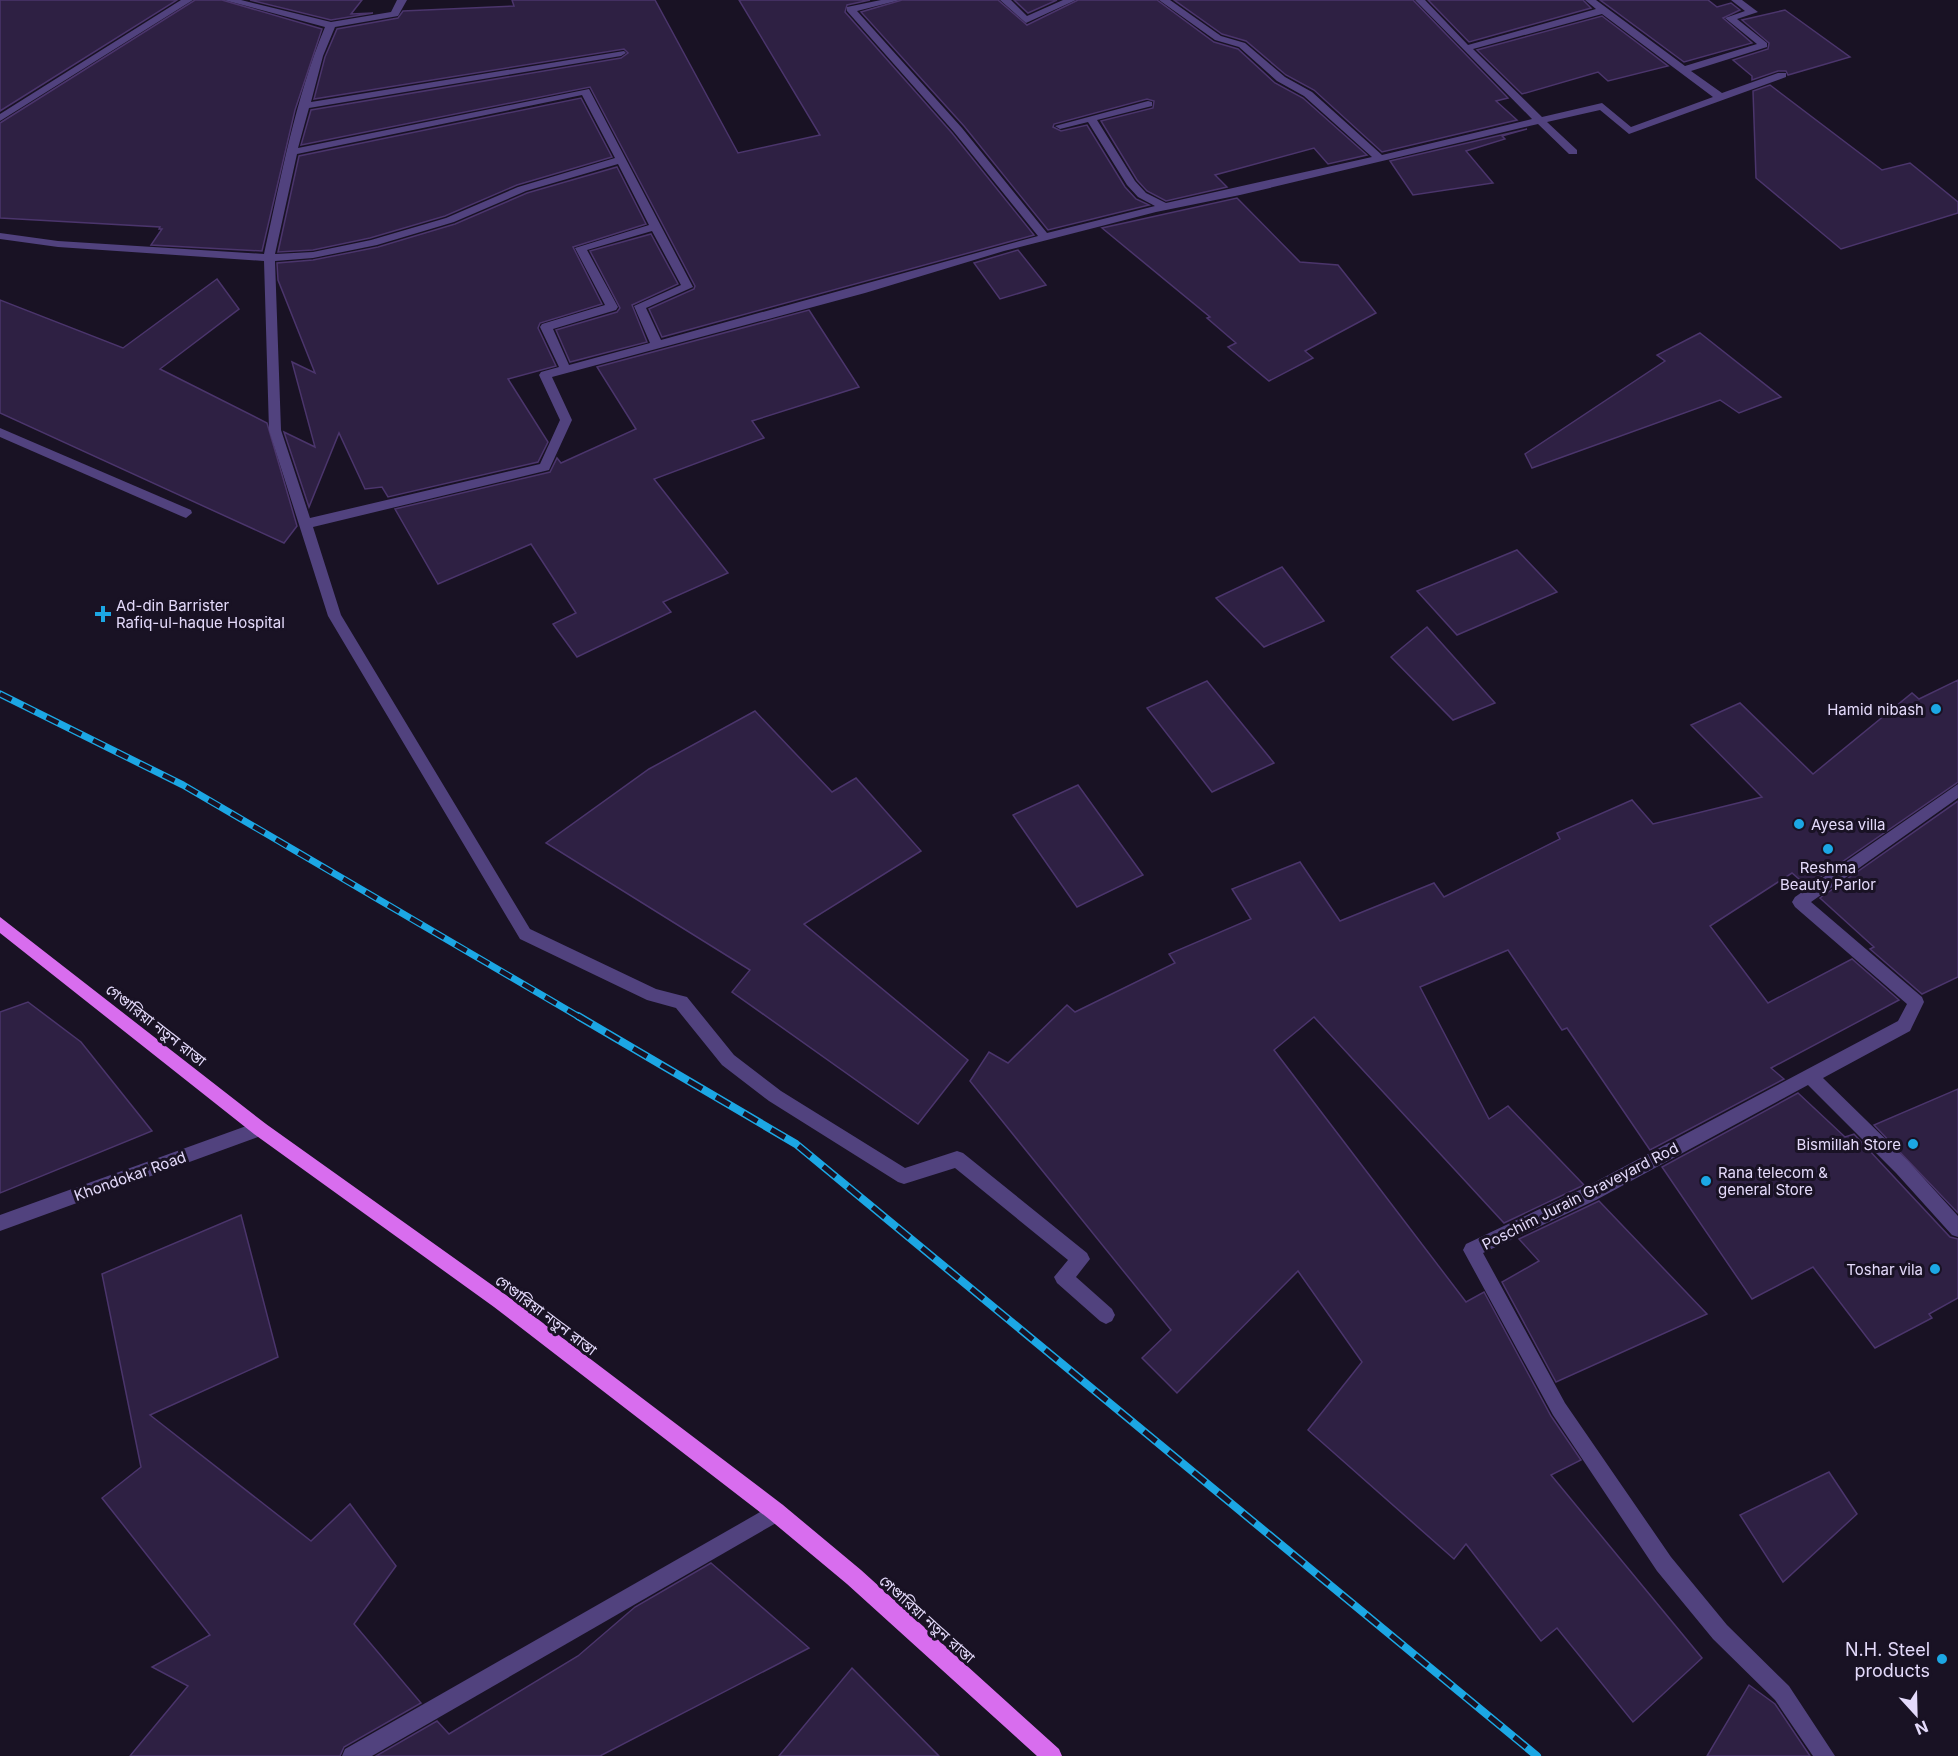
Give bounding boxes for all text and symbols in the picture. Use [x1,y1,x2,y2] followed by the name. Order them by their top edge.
[116,596,285,632] place label: Ad-din Barrister Rafiq-ul-haque Hospital
[94,605,112,623] marker: Ad-din Barrister Rafiq-ul-haque Hospital
[1827,700,1924,719] place label: Hamid nibash
[1929,702,1943,716] marker: Hamid nibash
[1811,815,1886,834] place label: Ayesa villa
[1792,817,1806,831] marker: Ayesa villa
[1821,842,1835,856] marker: Reshma Beauty Parlor
[1780,858,1876,894] place label: Reshma Beauty Parlor
[102,980,211,1071] street label: গেণ্ডারিয়া নতুন রাস্তা
[1797,1135,1901,1154] place label: Bismillah Store
[1906,1137,1920,1151] marker: Bismillah Store
[1479,1138,1681,1254] street label: Poschim Jurain Graveyard Rod
[71,1147,189,1205] street label: Khondokar Road
[1718,1163,1828,1199] place label: Rana telecom & general Store
[1699,1174,1713,1188] marker: Rana telecom & general Store
[1846,1260,1923,1279] place label: Toshar vila
[1928,1262,1942,1276] marker: Toshar vila
[491,1271,601,1360] street label: গেণ্ডারিয়া নতুন রাস্তা
[875,1571,979,1668] street label: গেণ্ডারিয়া নতুন রাস্তা
[1845,1639,1930,1681] place label: N.H. Steel products
[1935,1652,1949,1666] marker: N.H. Steel products
[1886,1684,1946,1744] north arrow
[1912,1716,1931,1739] text: N

